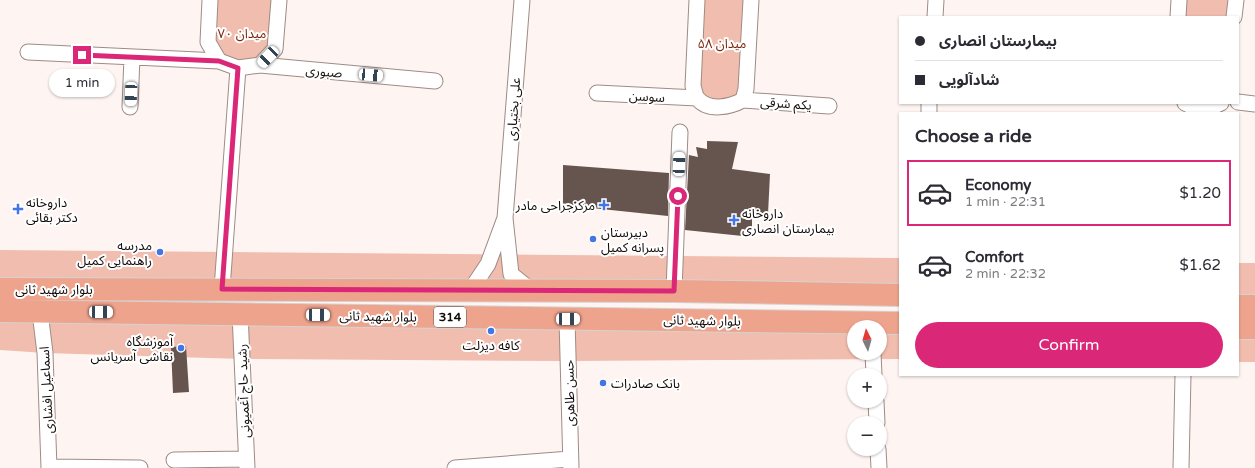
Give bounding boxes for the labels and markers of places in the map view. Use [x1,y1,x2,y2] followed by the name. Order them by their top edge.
[26,195,78,226] place label: داروخانه دکتر بقائی
[515,198,595,214] place label: مرکزجراحی مادر
[598,199,610,211] marker: مرکزجراحی مادر
[13,204,23,214] marker: داروخانه دکتر بقائی
[742,206,835,237] place label: داروخانه بیمارستان انصاری
[729,215,739,225] marker: داروخانه بیمارستان انصاری
[601,225,664,257] place label: دبیرستان پسرانه کمیل
[588,234,598,244] marker: دبیرستان پسرانه کمیل
[77,238,152,269] place label: مدرسه راهنمایی کمیل
[155,247,165,257] marker: مدرسه راهنمایی کمیل
[486,326,496,336] marker: کافه دیزلت
[90,334,174,365] place label: آموزشگاه نقاشی آسریانس
[462,338,520,354] place label: کافه دیزلت
[176,343,186,353] marker: آموزشگاه نقاشی آسریانس
[611,376,680,392] place label: بانک صادرات
[598,378,608,388] marker: بانک صادرات

